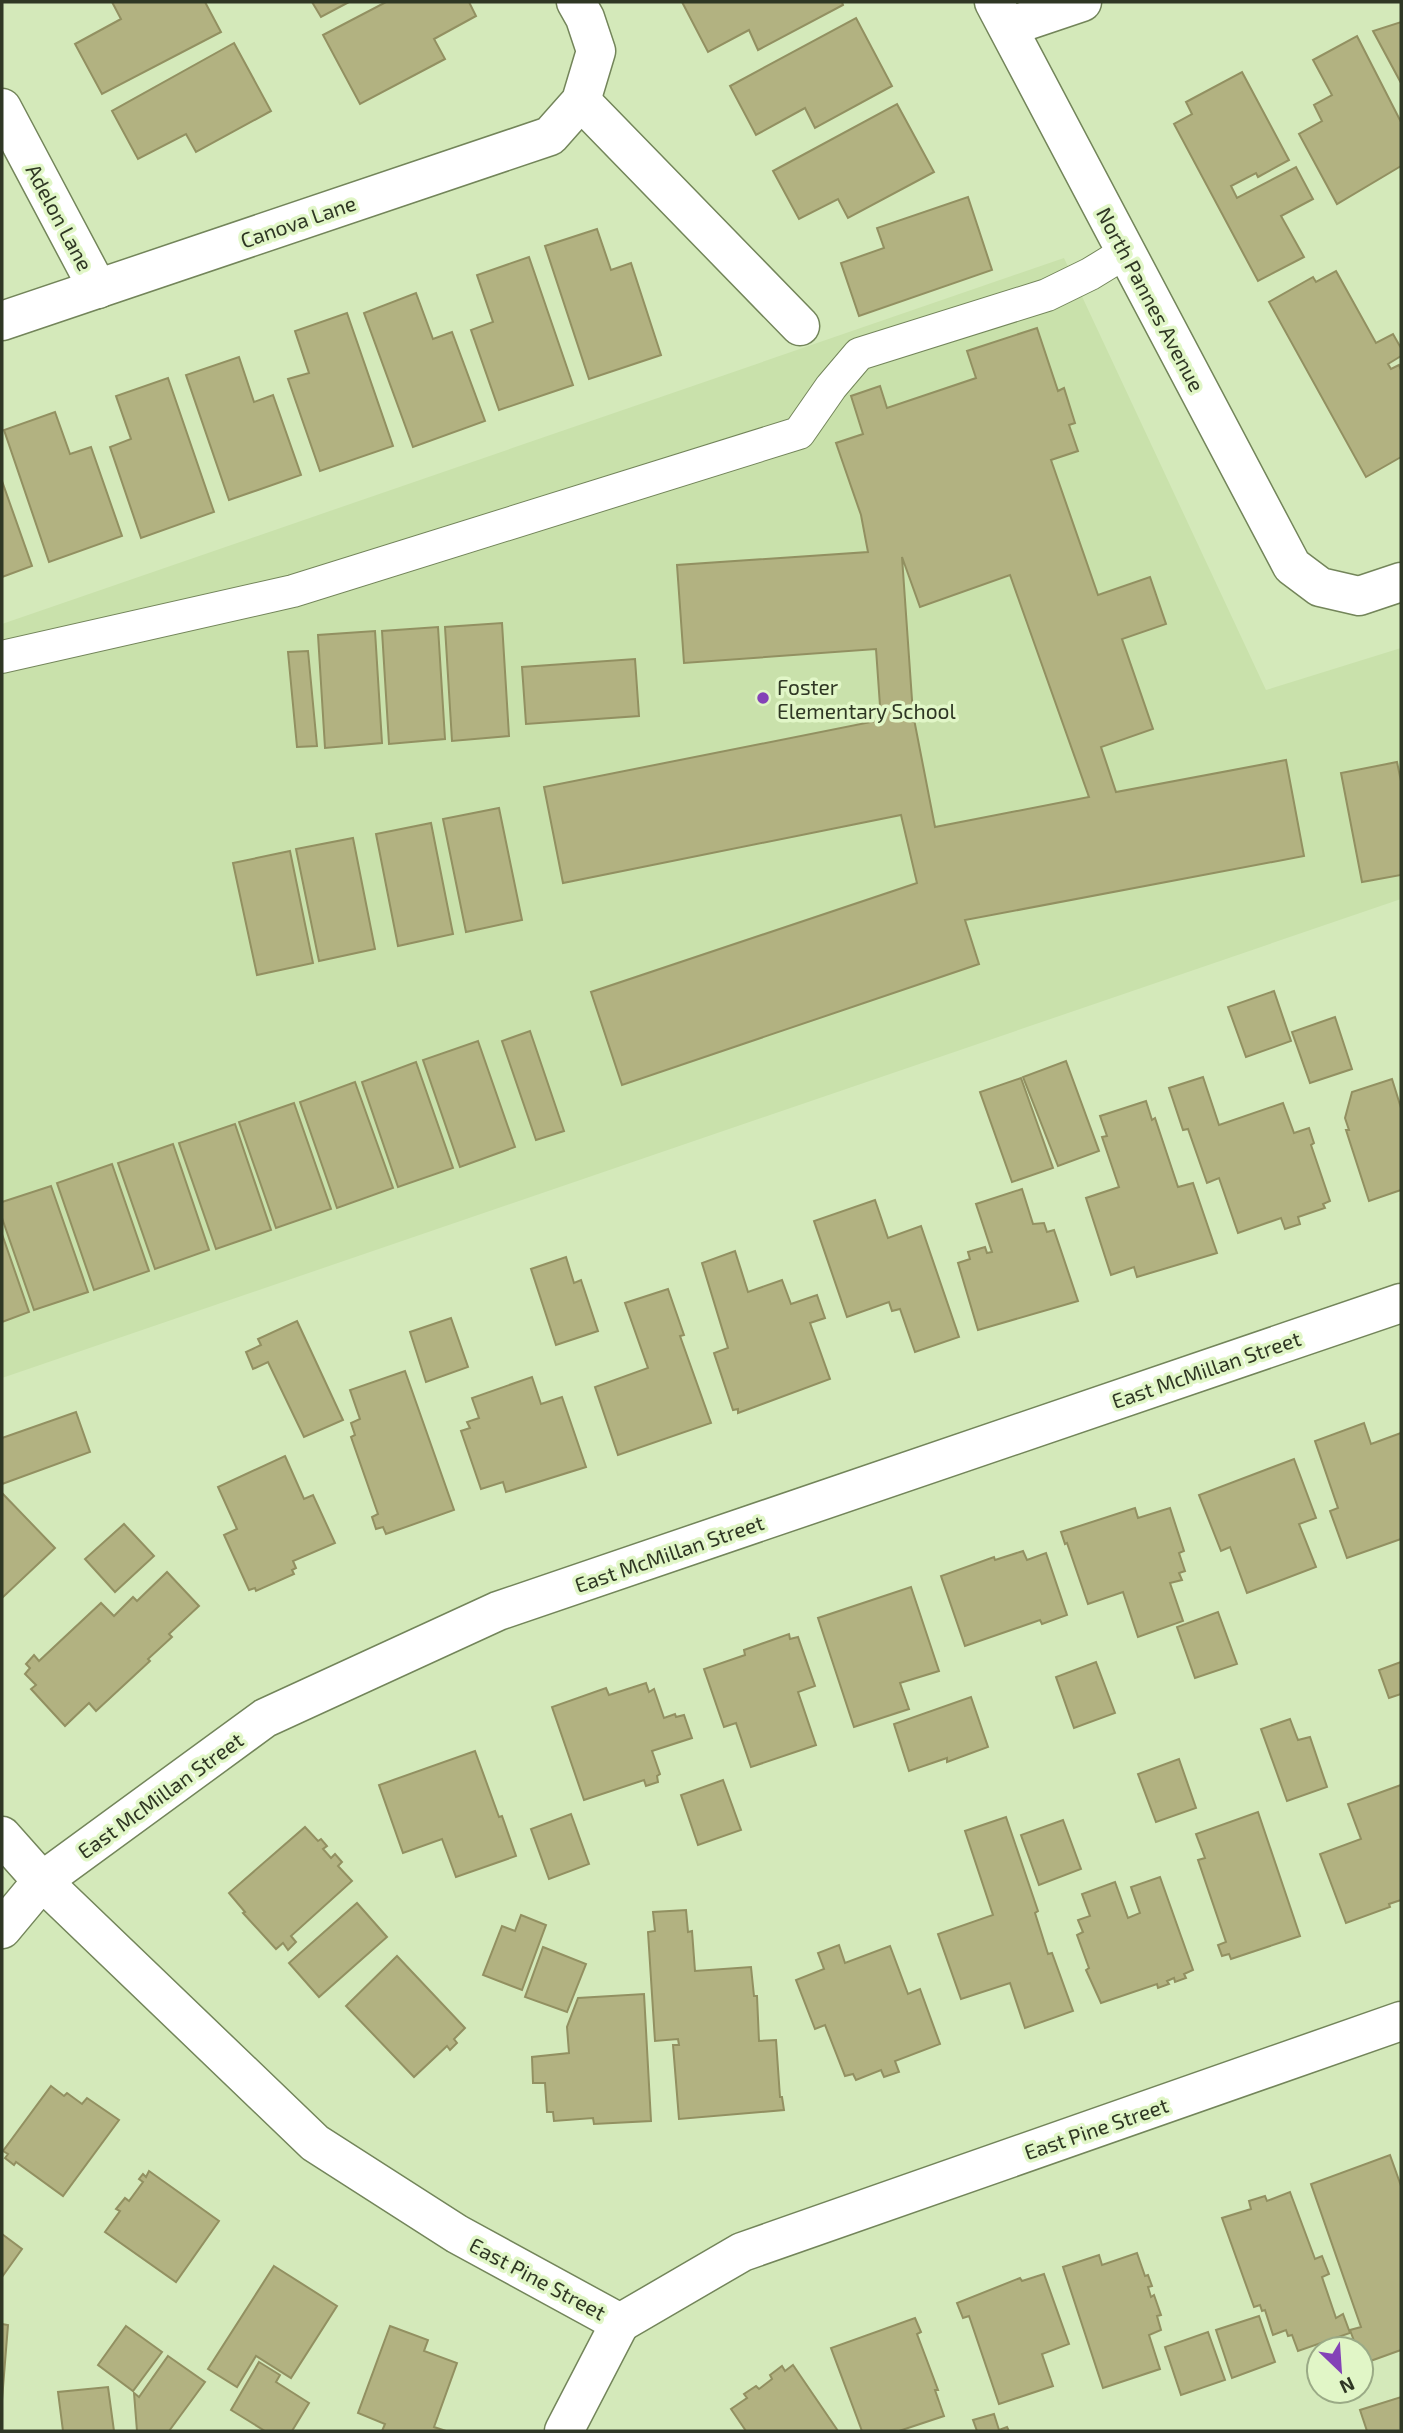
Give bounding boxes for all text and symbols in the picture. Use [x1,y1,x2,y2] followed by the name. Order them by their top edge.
[21,159,99,275] street label: Adelon Lane
[237,190,359,252] street label: Canova Lane
[1092,203,1210,395] street label: North Pannes Avenue
[777,674,957,723] place label: Foster Elementary School
[755,690,771,706] marker: Foster Elementary School
[1108,1325,1304,1413] street label: East McMillan Street
[571,1509,767,1597] street label: East McMillan Street
[72,1727,248,1863] street label: East McMillan Street
[1021,2092,1171,2164] street label: East Pine Street
[466,2232,610,2324] street label: East Pine Street
[1305,2335,1375,2405] north arrow
[1336,2373,1358,2399] text: N

